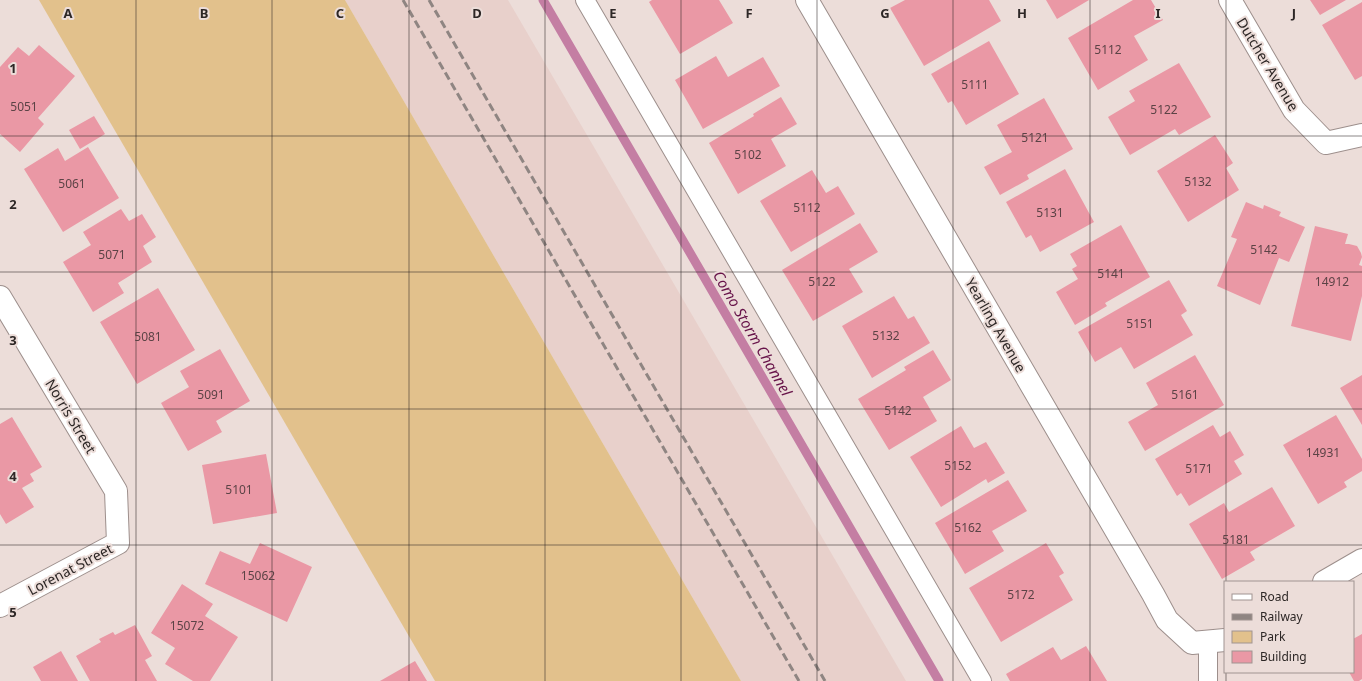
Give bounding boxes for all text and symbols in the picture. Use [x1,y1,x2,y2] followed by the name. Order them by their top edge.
[64,4,73,22] text: A
[200,4,208,22] text: B
[336,4,344,22] text: C
[472,4,482,22] text: D
[609,4,617,22] text: E
[745,4,753,22] text: F
[880,4,890,22] text: G
[1017,4,1027,22] text: H
[1155,4,1161,22] text: I
[1291,4,1296,22] text: J
[1233,14,1303,114] street label: Dutcher Avenue
[1094,41,1122,58] house number: 5112
[9,59,17,77] text: 1
[961,76,989,93] house number: 5111
[10,98,38,115] house number: 5051
[1150,101,1178,118] house number: 5122
[1021,129,1049,146] house number: 5121
[734,146,762,163] house number: 5102
[1184,173,1212,190] house number: 5132
[58,175,86,192] house number: 5061
[9,195,17,213] text: 2
[793,199,821,216] house number: 5112
[1036,204,1064,221] house number: 5131
[1250,241,1278,258] house number: 5142
[98,246,126,263] house number: 5071
[1097,265,1125,282] house number: 5141
[709,267,798,400] water label: Como Storm Channel
[808,273,836,290] house number: 5122
[1315,273,1349,290] house number: 14912
[961,274,1031,376] street label: Yearling Avenue
[1126,315,1154,332] house number: 5151
[872,327,900,344] house number: 5132
[134,328,162,345] house number: 5081
[9,331,17,349] text: 3
[41,375,101,457] street label: Norris Street
[197,386,225,403] house number: 5091
[1171,386,1199,403] house number: 5161
[884,402,912,419] house number: 5142
[1306,444,1340,461] house number: 14931
[944,457,972,474] house number: 5152
[1185,460,1213,477] house number: 5171
[9,467,17,485] text: 4
[225,481,253,498] house number: 5101
[954,519,982,536] house number: 5162
[1222,531,1250,548] house number: 5181
[24,539,116,599] street label: Lorenat Street
[241,567,275,584] house number: 15062
[1224,581,1354,673] legend
[1007,586,1035,603] house number: 5172
[1260,588,1289,605] text: Road
[9,603,17,621] text: 5
[1260,608,1304,625] text: Railway
[170,617,204,634] house number: 15072
[1260,628,1286,645] text: Park
[1260,648,1307,665] text: Building

